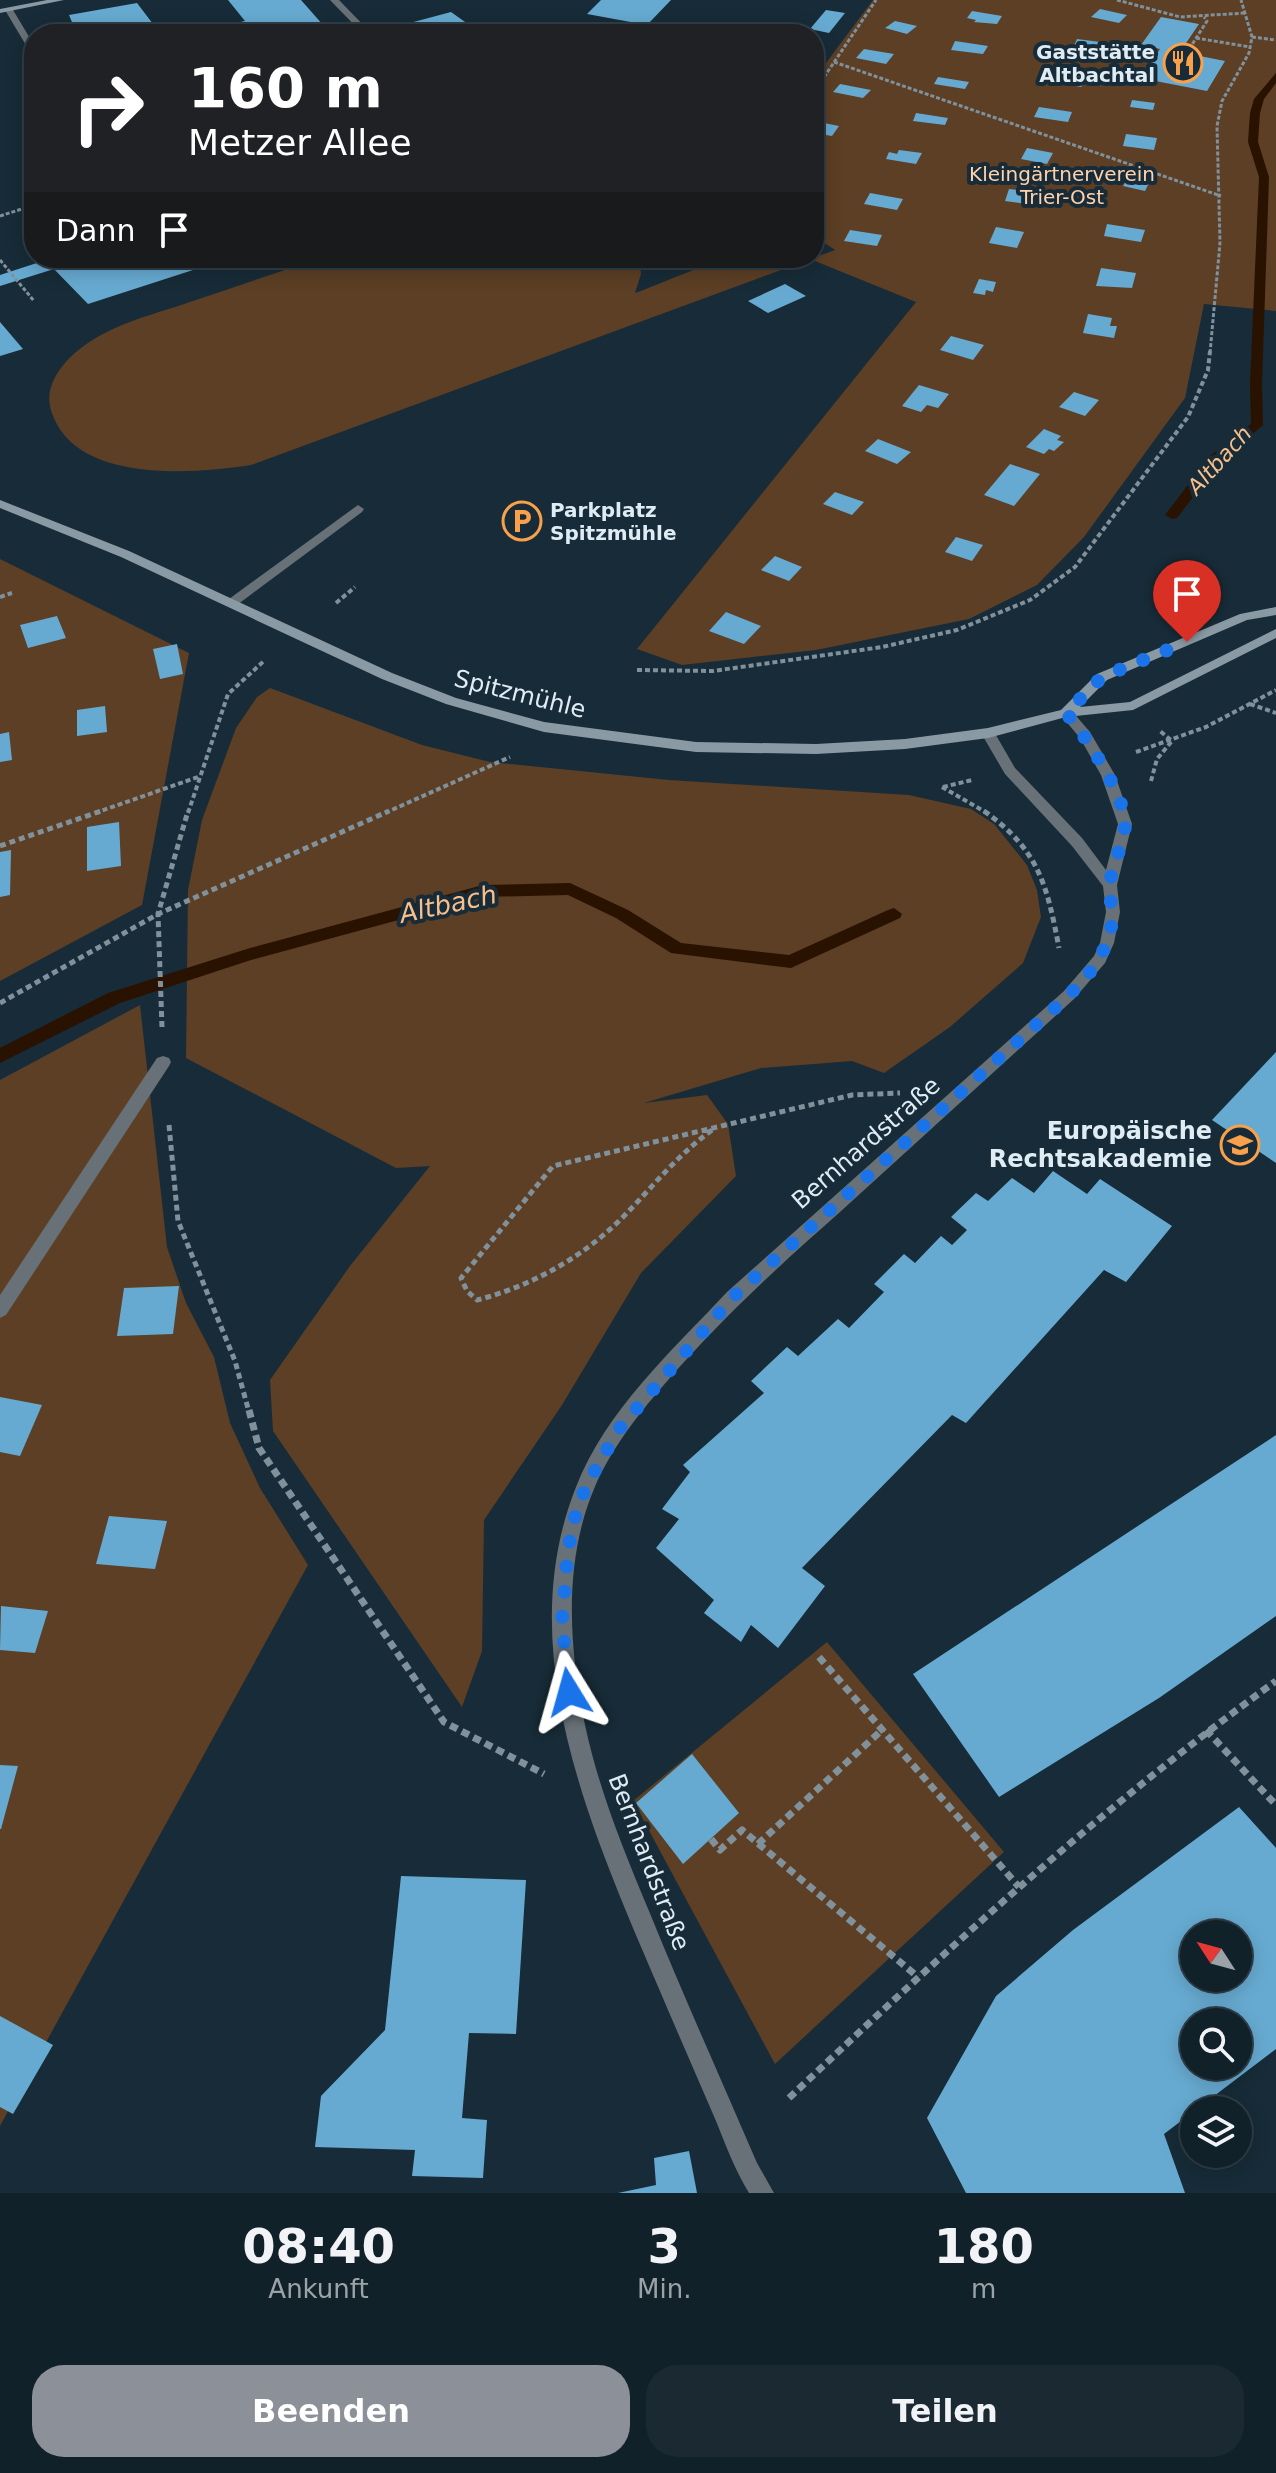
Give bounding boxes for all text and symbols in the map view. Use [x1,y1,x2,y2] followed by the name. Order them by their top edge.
[1036,40,1155,87] place label: Gaststätte Altbachtal
[1162,42,1204,84] restaurant icon: Gaststätte Altbachtal
[188,55,383,120] text: 160 m
[56,56,160,160] icon: right
[188,122,412,163] text: Metzer Allee
[969,162,1155,209] park label: Kleingärtnerverein Trier-Ost
[152,208,196,252] icon: arrive
[56,213,136,248] text: Dann
[1181,421,1257,501] water label: Altbach
[550,498,677,545] place label: Parkplatz Spitzmühle
[501,500,543,542] parking icon: Parkplatz Spitzmühle
[1153,560,1221,642] pin
[1165,572,1209,616] icon: arrive
[451,664,589,724] street label: Spitzmühle
[395,879,499,929] water label: Altbach
[786,1071,946,1215] street label: Bernhardstraße
[989,1117,1212,1173] place label: Europäische Rechtsakademie
[1219,1124,1261,1166] school or university icon: Europäische Rechtsakademie
[527,1650,611,1734] position arrow
[602,1770,696,1954] street label: Bernhardstraße
[1180,1920,1252,1992] north arrow
[1180,1920,1252,2168] map controls
[1180,2008,1252,2080] button: search
[1180,2096,1252,2168] button: layers
[242,2218,395,2274] text: 08:40
[648,2218,681,2274] text: 3
[934,2218,1034,2274] text: 180
[268,2274,369,2304] text: Ankunft
[637,2274,691,2304] text: Min.
[971,2274,996,2304] text: m
[32,2365,630,2457] button: Beenden
[646,2365,1244,2457] button: Teilen

